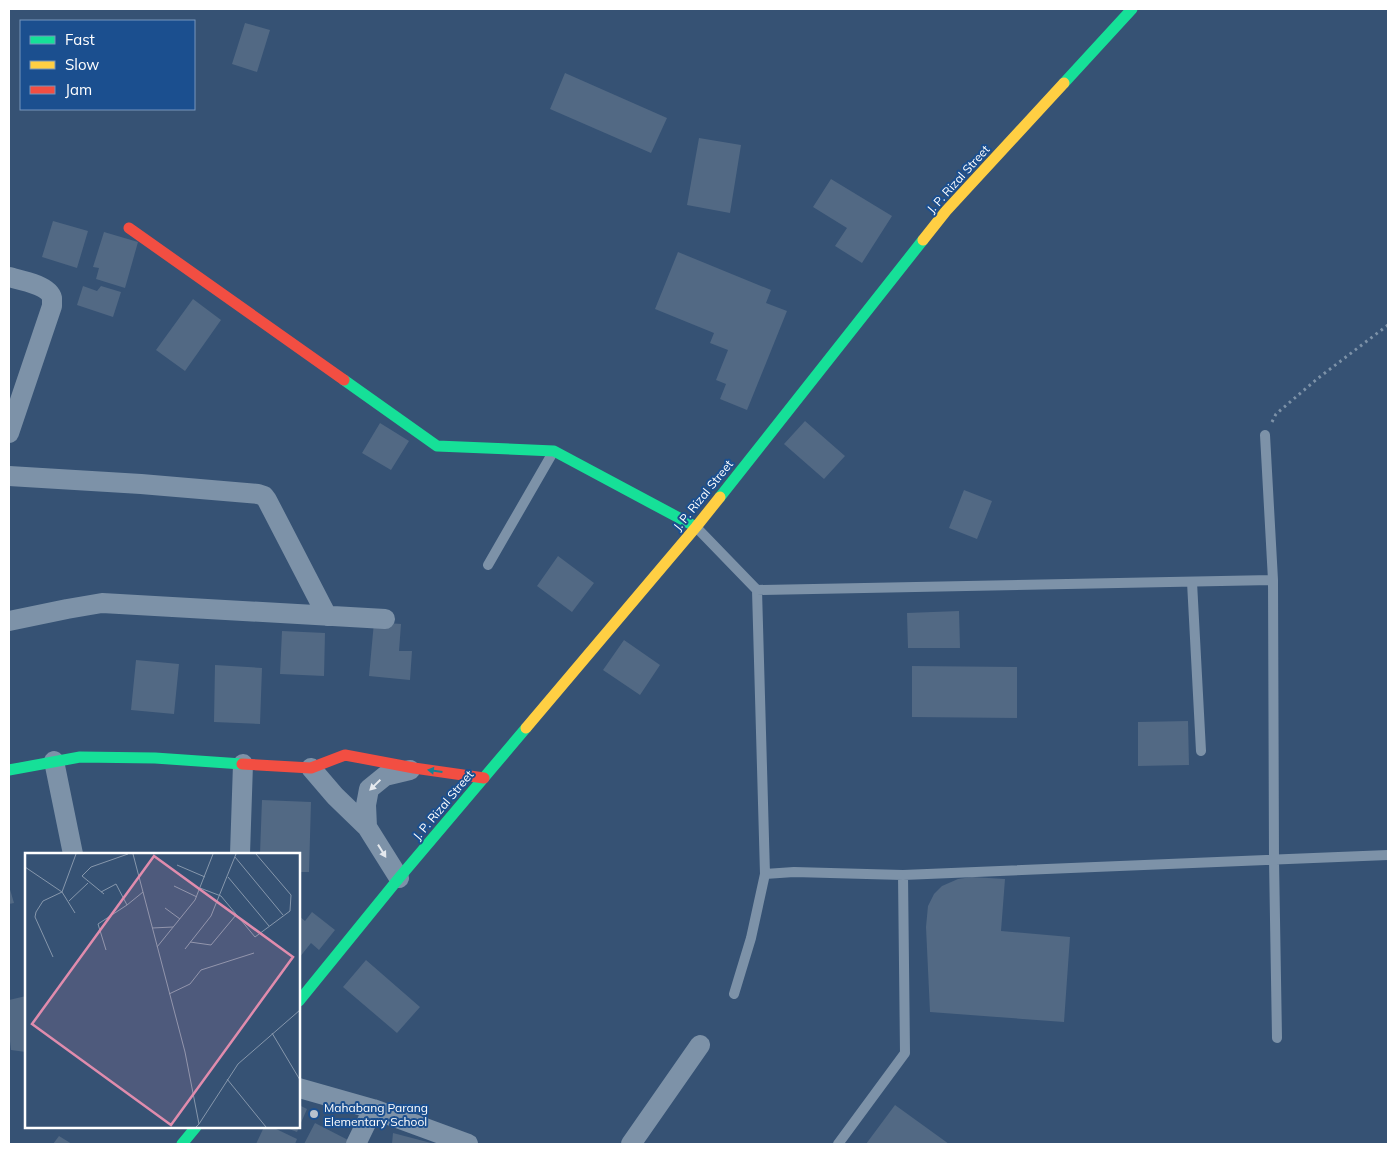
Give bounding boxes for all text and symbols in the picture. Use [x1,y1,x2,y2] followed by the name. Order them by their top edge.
[20,20,195,110] legend
[65,30,95,49] text: Fast
[65,55,99,74] text: Slow
[65,80,92,99] text: Jam
[924,142,992,216] street label: J. P. Rizal Street
[670,457,736,533] street label: J. P. Rizal Street
[409,767,477,843] street label: J. P. Rizal Street
[427,767,443,775] one-way arrow
[369,779,381,791] one-way arrow
[377,844,386,857] one-way arrow
[25,853,300,1128] inset map
[324,1100,428,1129] place label: Mahabang Parang Elementary School
[308,1108,320,1120] marker: Mahabang Parang Elementary School

